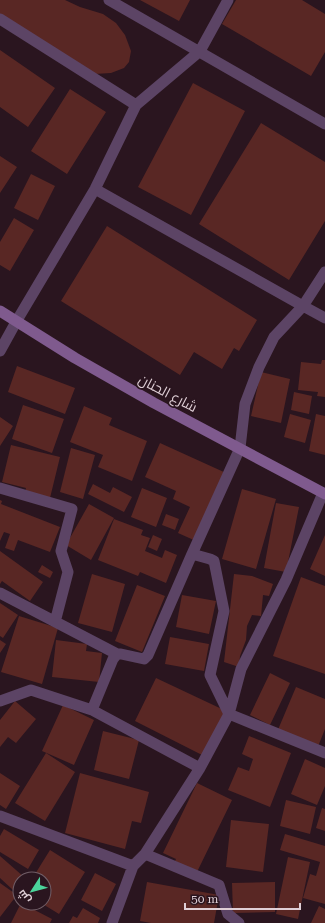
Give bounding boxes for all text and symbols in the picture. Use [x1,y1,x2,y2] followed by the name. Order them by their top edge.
[135,371,200,416] street label: شارع الحنان
[12,871,52,911] north arrow
[185,885,300,911] scale bar
[15,887,34,906] text: ش
[191,892,218,906] text: 50 m

